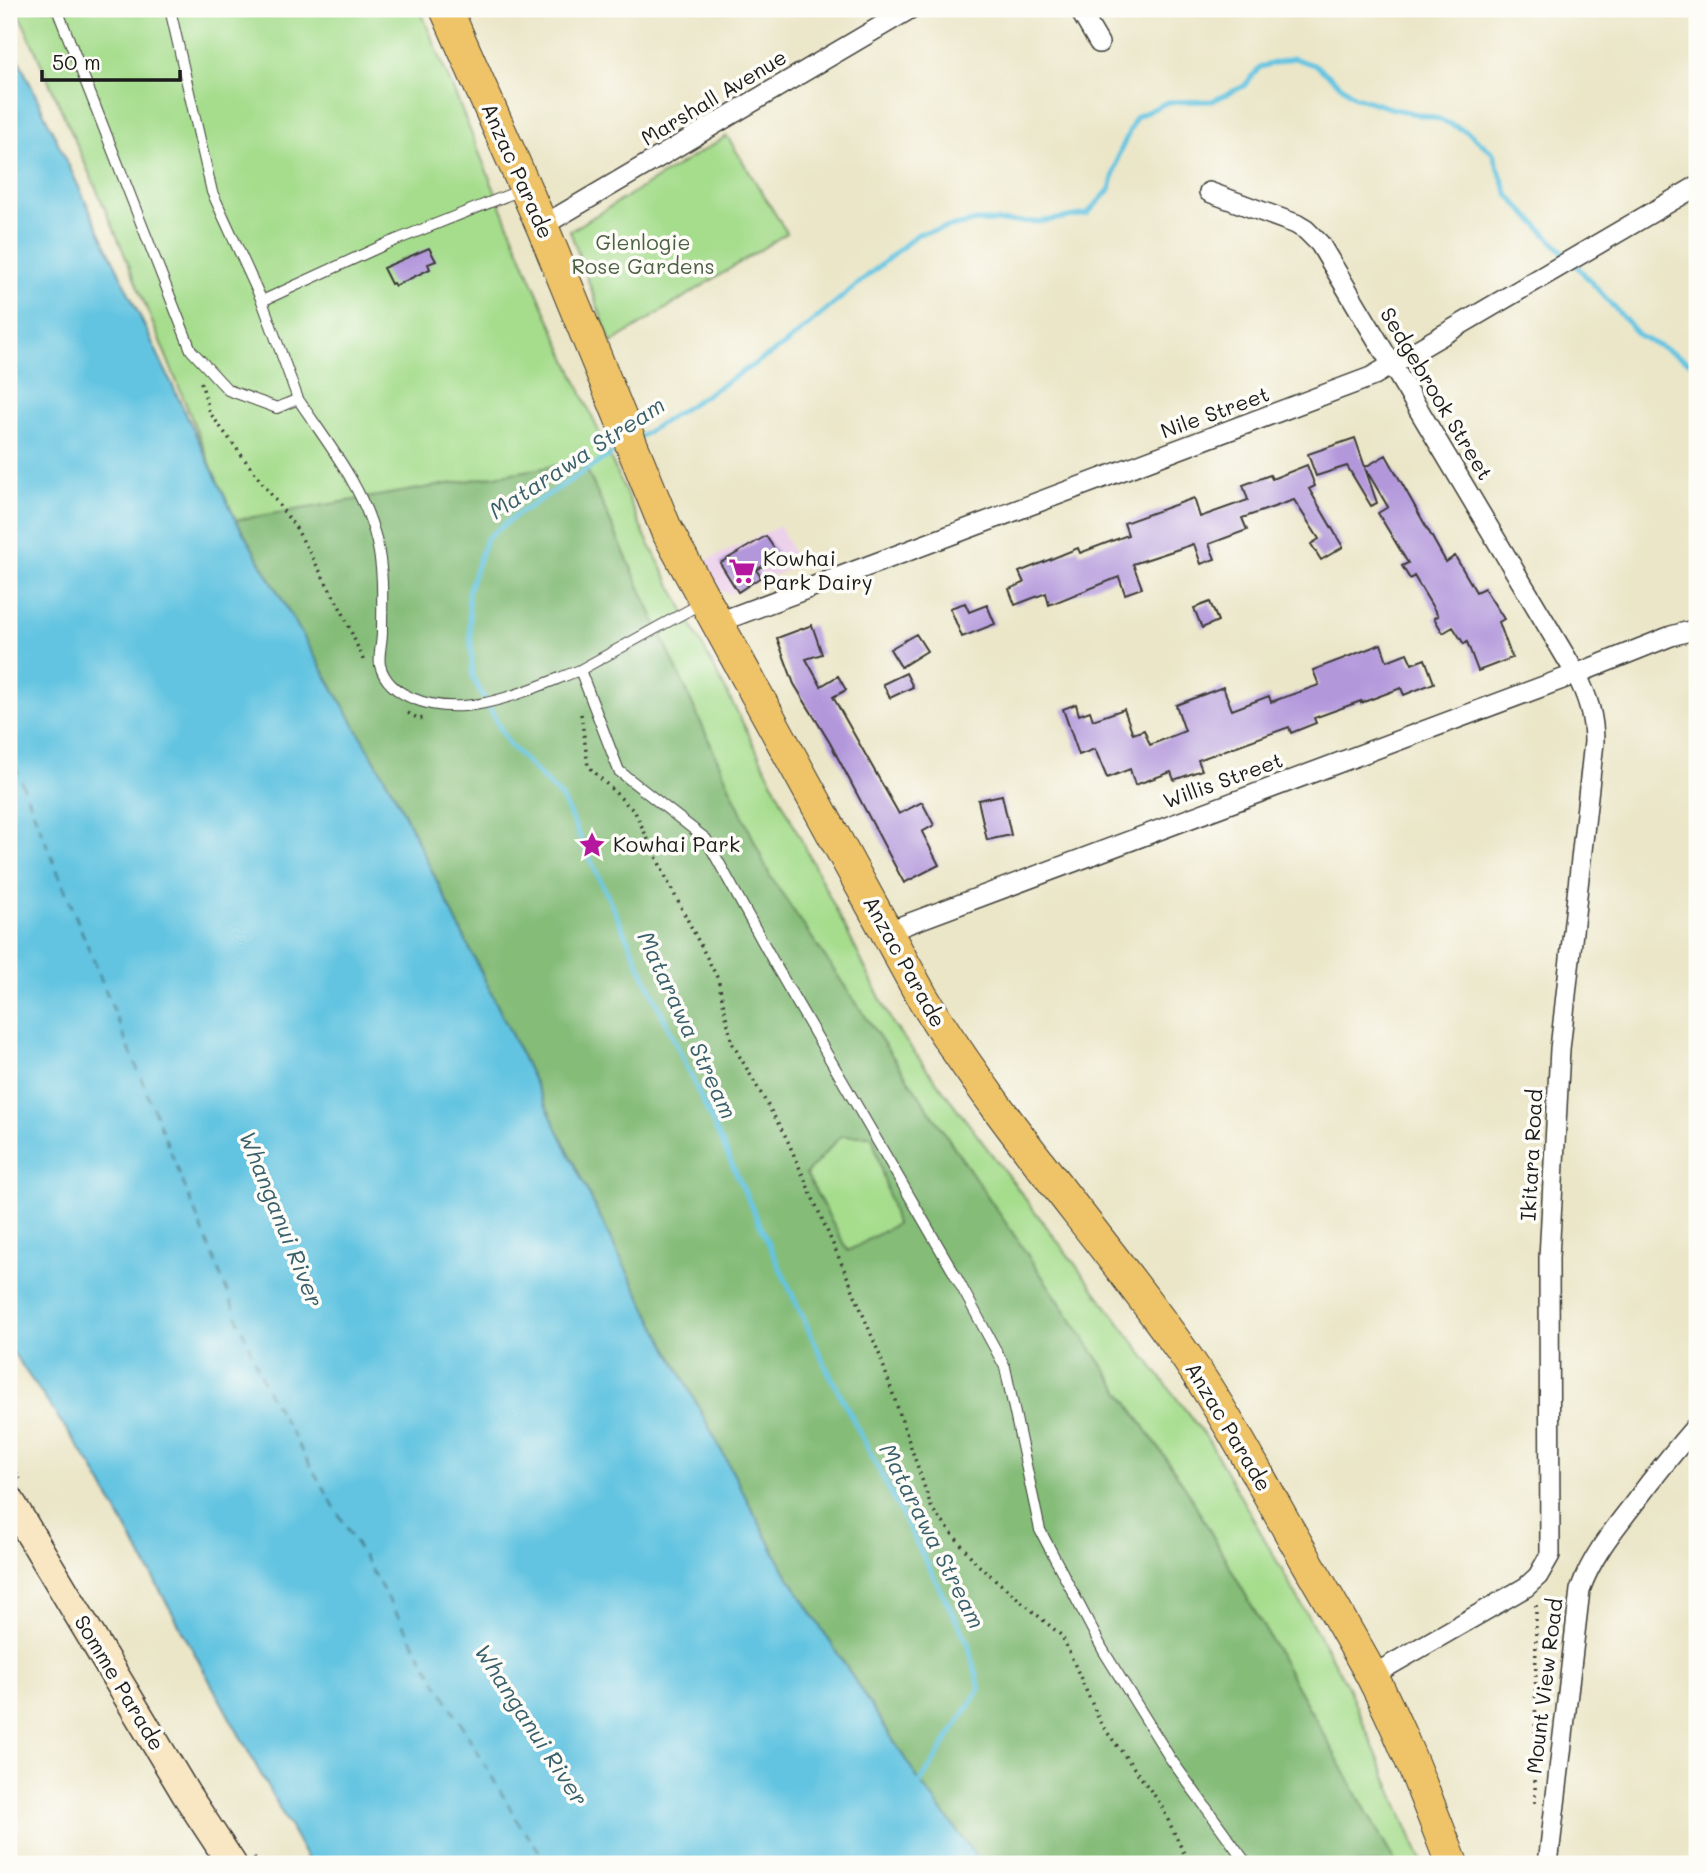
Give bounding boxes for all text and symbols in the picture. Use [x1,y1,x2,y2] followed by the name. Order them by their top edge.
[42,38,180,82] scale bar
[635,43,791,151] street label: Marshall Avenue
[52,48,101,75] text: 50 m
[476,98,560,243] street label: Anzac Parade
[571,228,715,279] park label: Glenlogie Rose Gardens
[1375,302,1500,485] street label: Sedgebrook Street
[1156,379,1273,444] street label: Nile Street
[483,389,670,525] water label: Matarawa Stream
[763,544,873,595] place label: Kowhai Park Dairy
[727,556,757,586] supermarket icon: Kowhai Park Dairy
[1159,745,1286,814] street label: Willis Street
[577,830,607,860] place icon: Kowhai Park
[613,830,740,857] place label: Kowhai Park
[858,891,952,1032] street label: Anzac Parade
[631,926,745,1123] water label: Matarawa Stream
[1514,1088,1547,1221] street label: Ikitara Road
[233,1126,331,1311] water label: Whanganui River
[1180,1357,1278,1496] street label: Anzac Parade
[873,1438,993,1633] water label: Matarawa Stream
[1519,1597,1568,1775] street label: Mount View Road
[69,1610,171,1755] street label: Somme Parade
[468,1638,595,1811] water label: Whanganui River

